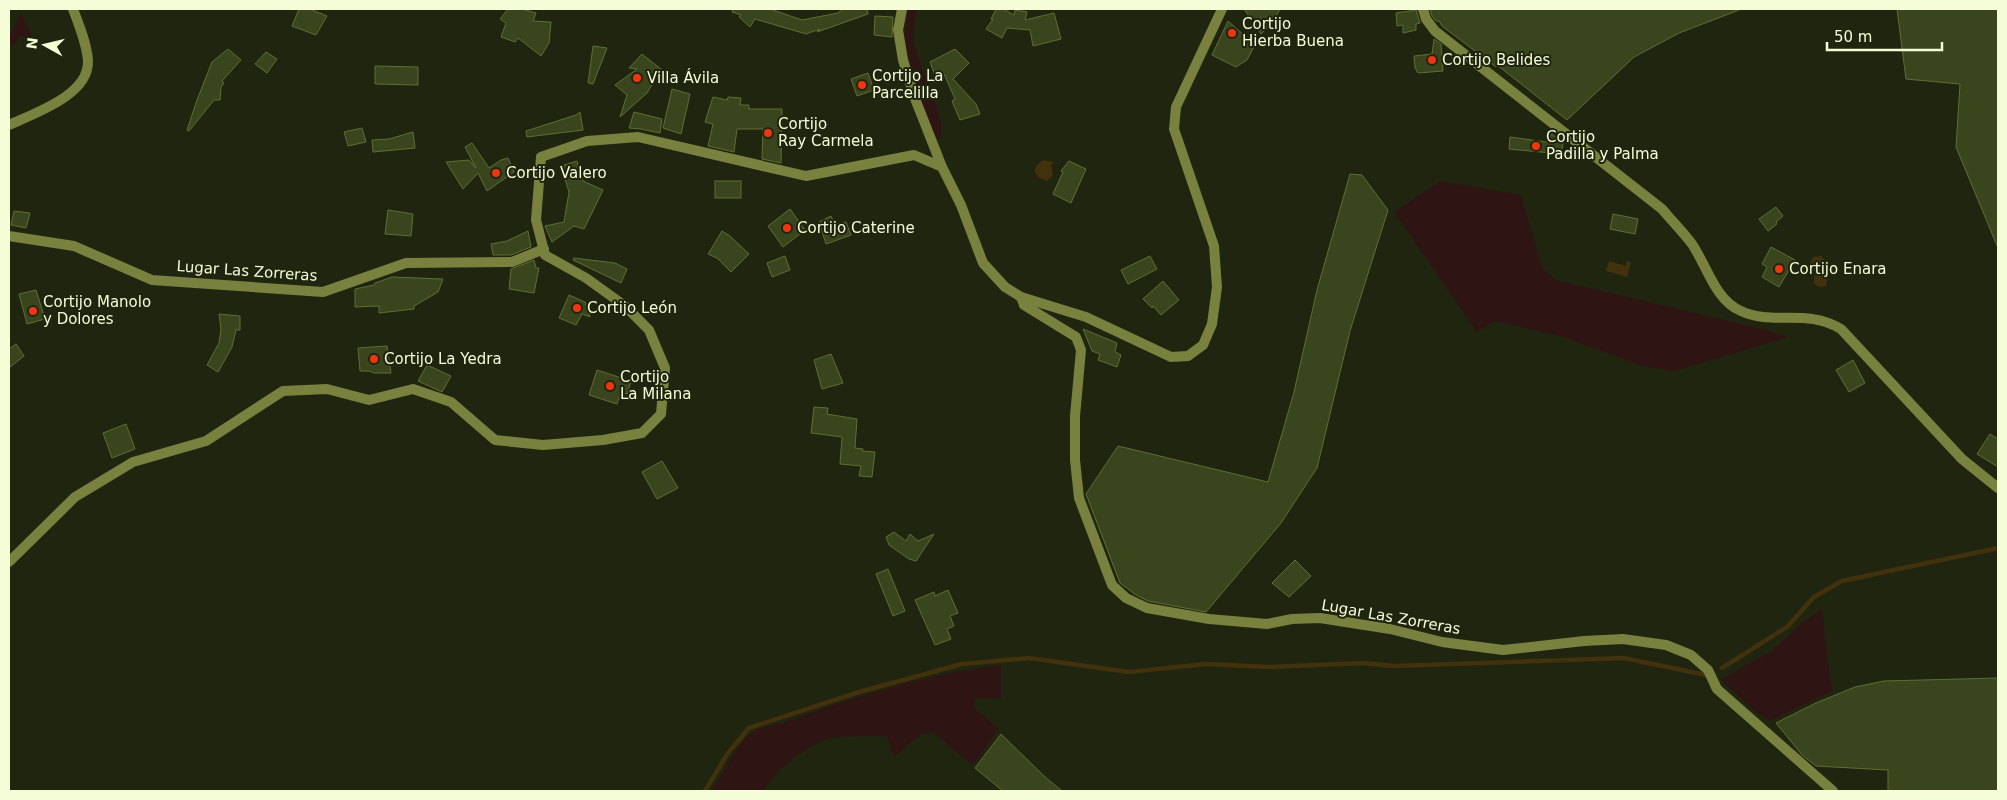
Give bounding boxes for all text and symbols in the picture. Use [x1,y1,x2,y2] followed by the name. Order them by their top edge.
[1242,15,1344,50] place label: Cortijo Hierba Buena
[20,20,70,70] north arrow
[1827,20,1942,52] scale bar
[1226,27,1238,39] marker: Cortijo Hierba Buena
[1834,28,1872,46] text: 50 m
[23,36,41,50] text: N
[1442,51,1551,69] place label: Cortijo Belides
[1426,54,1438,66] marker: Cortijo Belides
[872,67,944,102] place label: Cortijo La Parcelilla
[647,68,719,87] place label: Villa Ávila
[631,72,643,84] marker: Villa Ávila
[856,79,868,91] marker: Cortijo La Parcelilla
[778,115,874,150] place label: Cortijo Ray Carmela
[762,127,774,139] marker: Cortijo Ray Carmela
[1546,128,1659,163] place label: Cortijo Padilla y Palma
[1530,140,1542,152] marker: Cortijo Padilla y Palma
[506,164,607,182] place label: Cortijo Valero
[490,167,502,179] marker: Cortijo Valero
[797,219,915,237] place label: Cortijo Caterine
[781,222,793,234] marker: Cortijo Caterine
[176,257,318,285] street label: Lugar Las Zorreras
[1789,260,1887,278] place label: Cortijo Enara
[1773,263,1785,275] marker: Cortijo Enara
[43,293,151,328] place label: Cortijo Manolo y Dolores
[587,299,677,317] place label: Cortijo León
[571,302,583,314] marker: Cortijo León
[27,305,39,317] marker: Cortijo Manolo y Dolores
[384,350,502,368] place label: Cortijo La Yedra
[368,353,380,365] marker: Cortijo La Yedra
[620,368,691,403] place label: Cortijo La Milana
[604,380,616,392] marker: Cortijo La Milana
[1320,596,1462,638] street label: Lugar Las Zorreras

